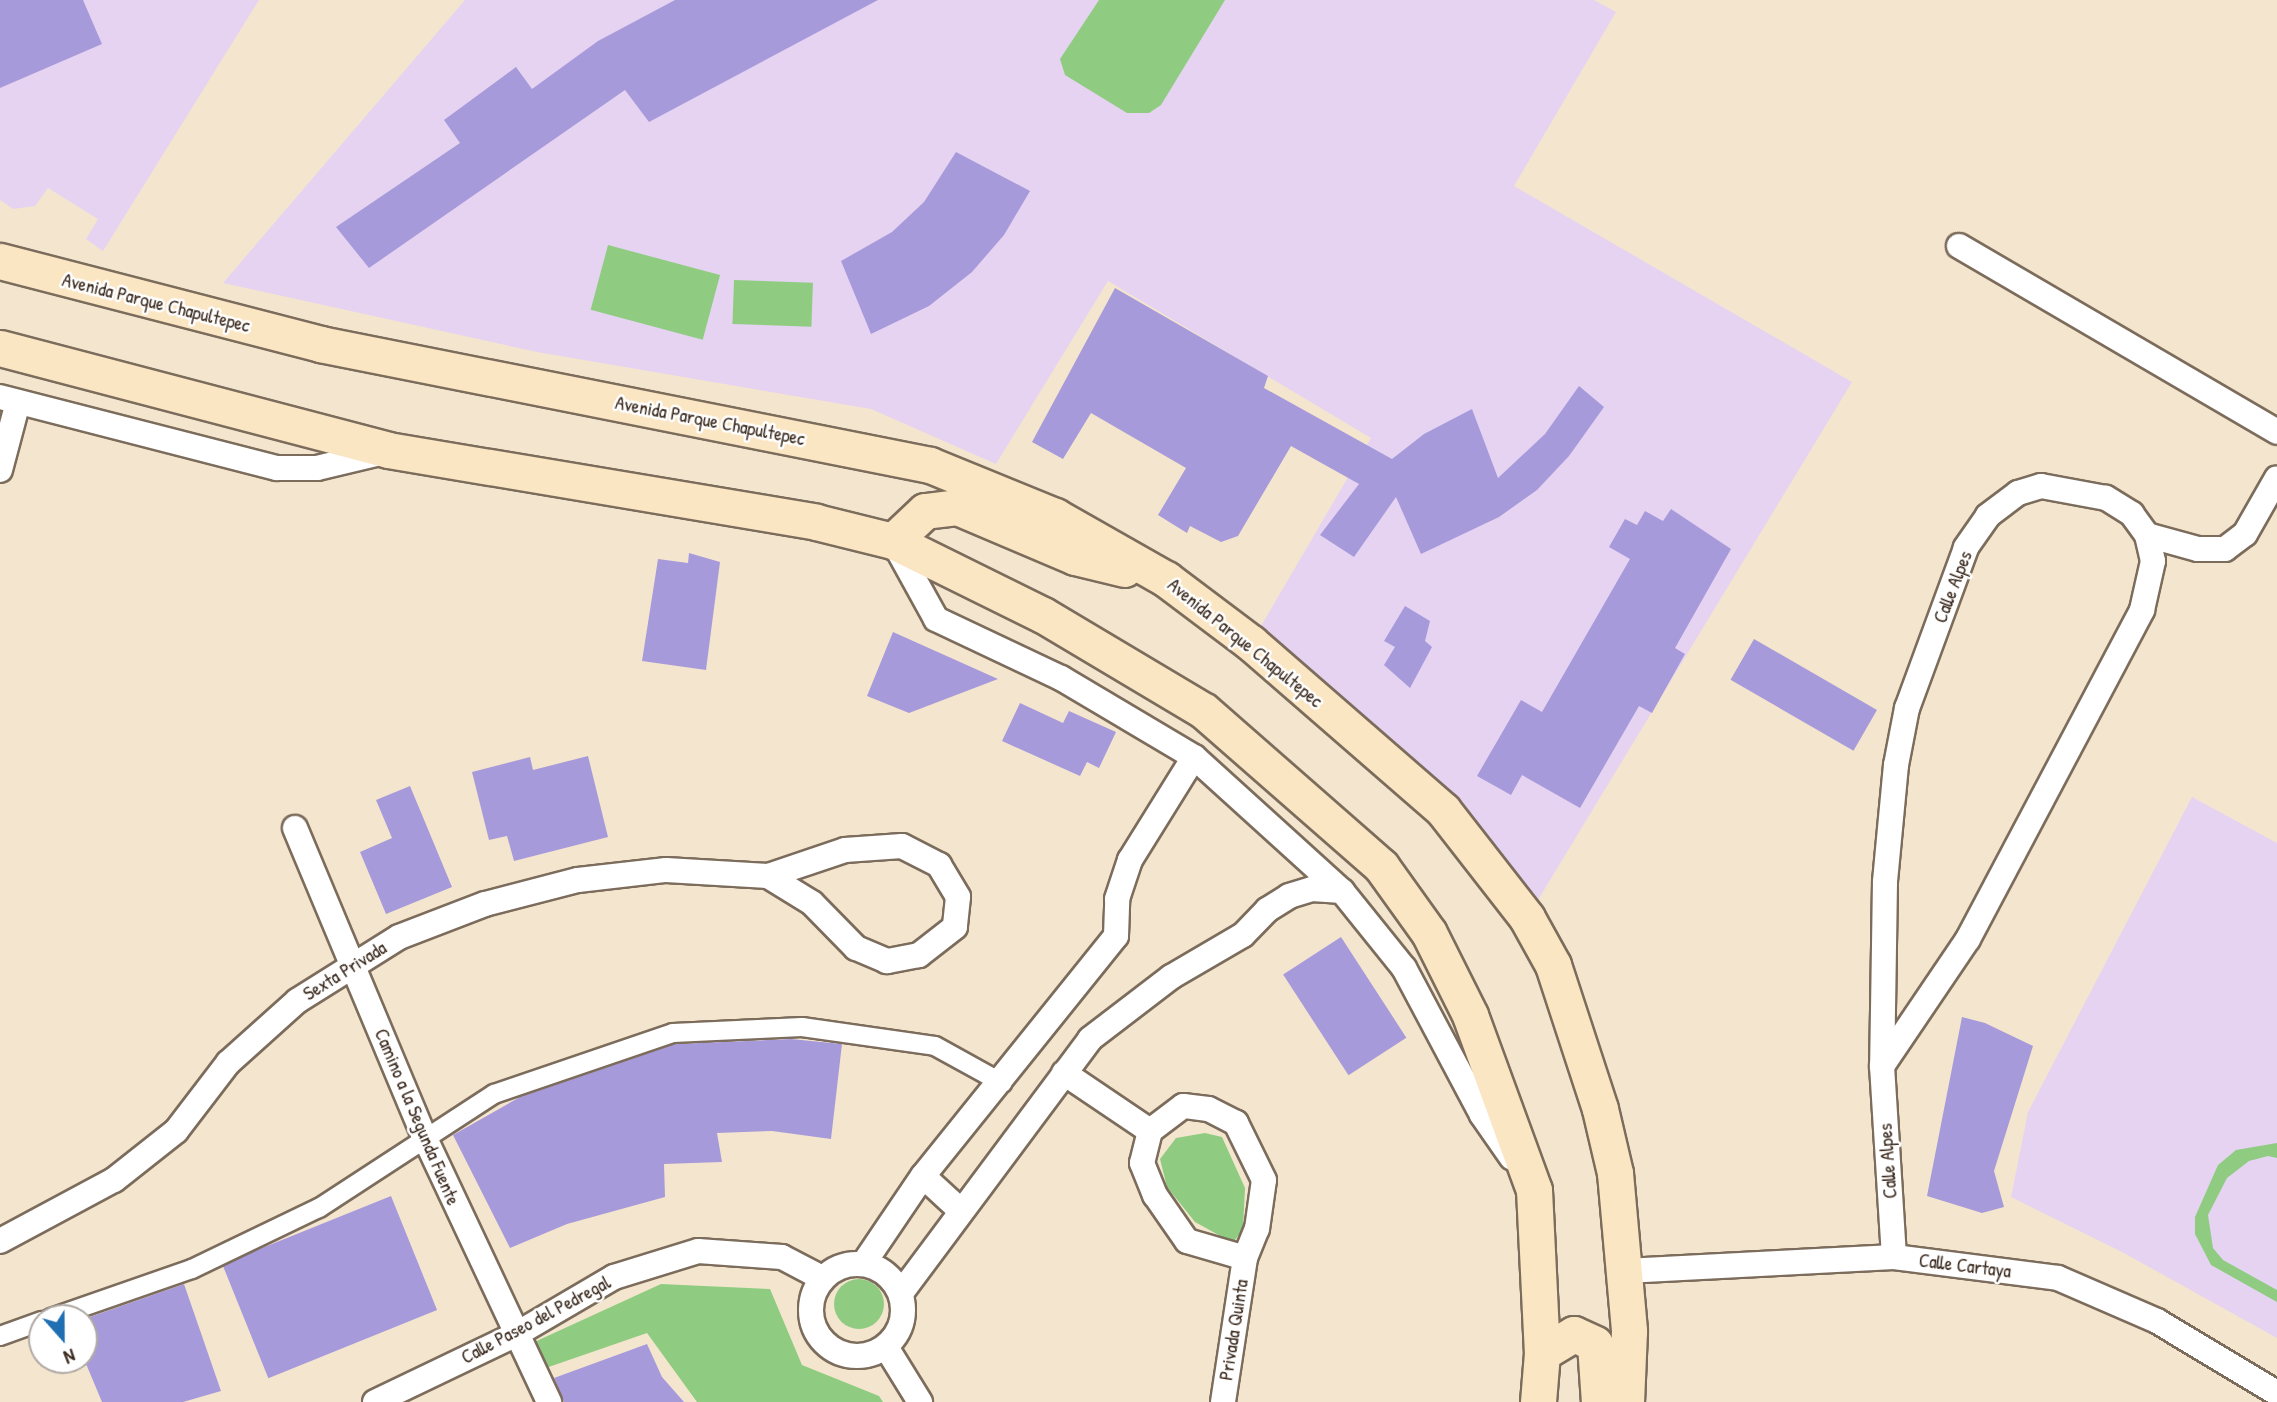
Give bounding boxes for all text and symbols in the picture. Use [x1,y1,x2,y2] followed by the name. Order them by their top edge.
[60,269,252,337] street label: Avenida Parque Chapultepec
[613,391,807,451] street label: Avenida Parque Chapultepec
[1929,548,1977,626] street label: Calle Alpes
[1163,574,1327,712] street label: Avenida Parque Chapultepec
[299,936,391,1006] street label: Sexta Privada
[369,1025,465,1209] street label: Camino a la Segunda Fuente
[1874,1123,1902,1199] street label: Calle Alpes
[1918,1249,2012,1283] street label: Calle Cartaya
[457,1271,615,1369] street label: Calle Paseo del Pedregal
[1215,1278,1253,1382] street label: Privada Quinta
[28,1304,98,1374] north arrow
[60,1343,79,1371] text: N

